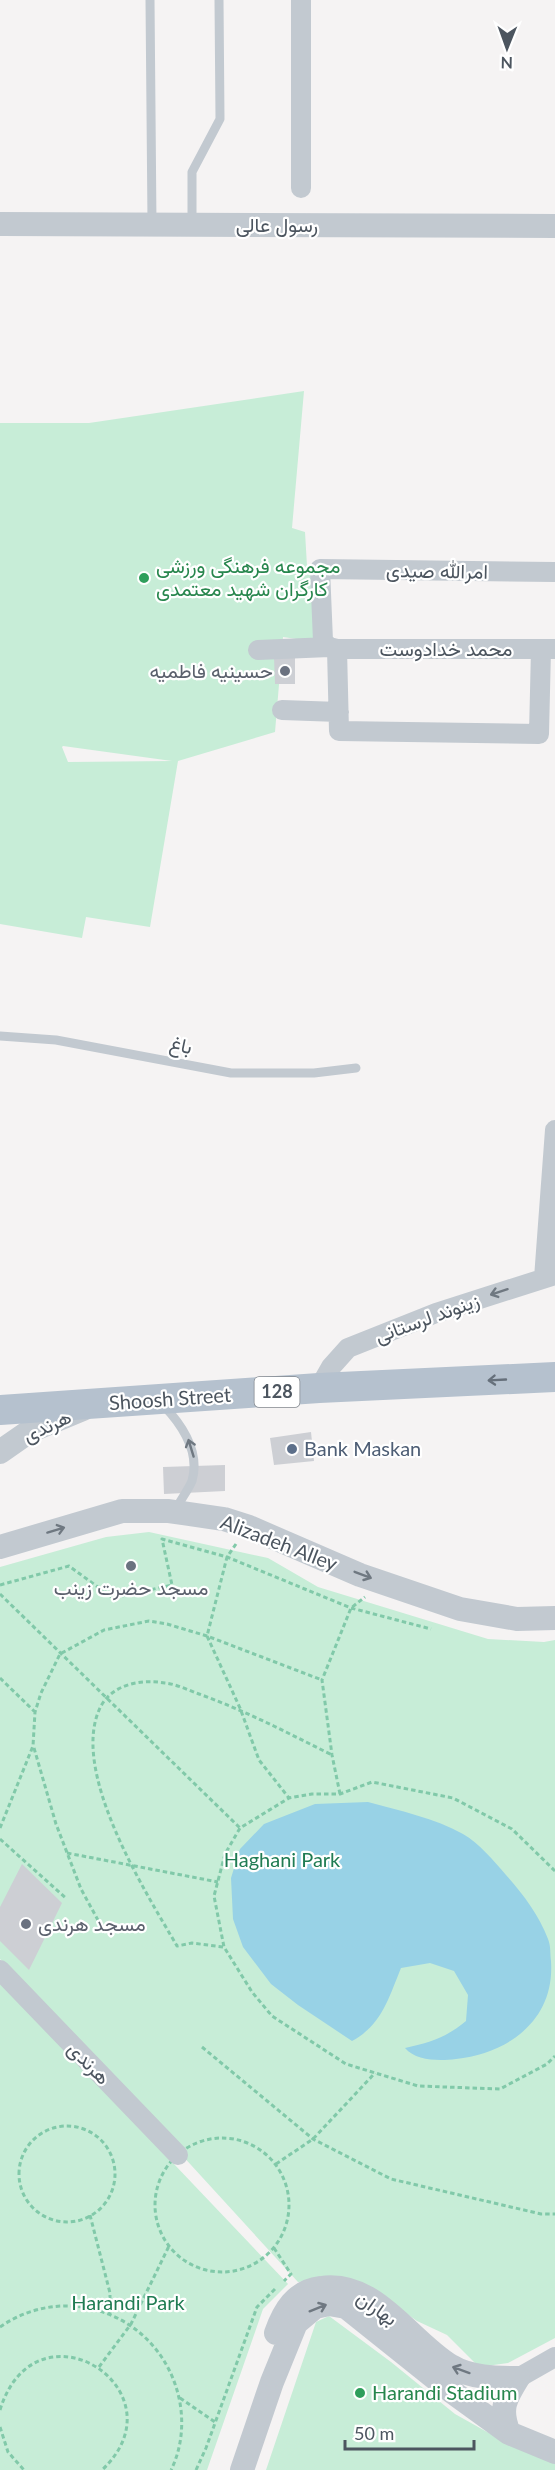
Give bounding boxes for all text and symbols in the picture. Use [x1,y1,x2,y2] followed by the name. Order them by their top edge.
[477,18,537,78] north arrow
[500,54,513,73] text: N
[236,212,318,238] street label: رسول عالی
[156,553,340,602] place label: مجموعه فرهنگی ورزشی کارگران شهید معتمدی
[386,557,488,585] street label: امرالله صیدی
[137,571,151,585] marker: مجموعه فرهنگی ورزشی کارگران شهید معتمدی
[379,636,513,662] street label: محمد خدادوست
[149,658,273,683] place label: حسینیه فاطمیه
[278,664,292,678] marker: حسینیه فاطمیه
[167,1030,195,1061] street label: باغ
[371,1287,483,1349] street label: زینوند لرستانی
[490,1288,509,1299] one-way arrow
[487,1374,507,1385] one-way arrow
[254,1377,300,1407] road number: 128
[108,1382,232,1414] street label: Shoosh Street
[19,1404,75,1448] street label: هرندی
[304,1436,421,1460] place label: Bank Maskan
[185,1439,196,1458] one-way arrow
[285,1442,299,1456] marker: Bank Maskan
[218,1509,342,1576] street label: Alizadeh Alley
[46,1524,65,1535] one-way arrow
[124,1559,138,1573] marker: مسجد حضرت زینب
[353,1570,371,1581] one-way arrow
[54,1575,208,1601] place label: مسجد حضرت زینب
[224,1847,341,1871] park label: Haghani Park
[38,1911,146,1937] place label: مسجد هرندی
[19,1917,33,1931] marker: مسجد هرندی
[62,2036,116,2090] street label: هرندی
[351,2285,403,2331] street label: بهاران
[71,2290,185,2314] park label: Harandi Park
[309,2301,327,2312] one-way arrow
[452,2363,470,2374] one-way arrow
[372,2380,517,2404] place label: Harandi Stadium
[353,2386,367,2400] marker: Harandi Stadium
[345,2413,474,2451] scale bar
[354,2422,394,2444] text: 50 m

